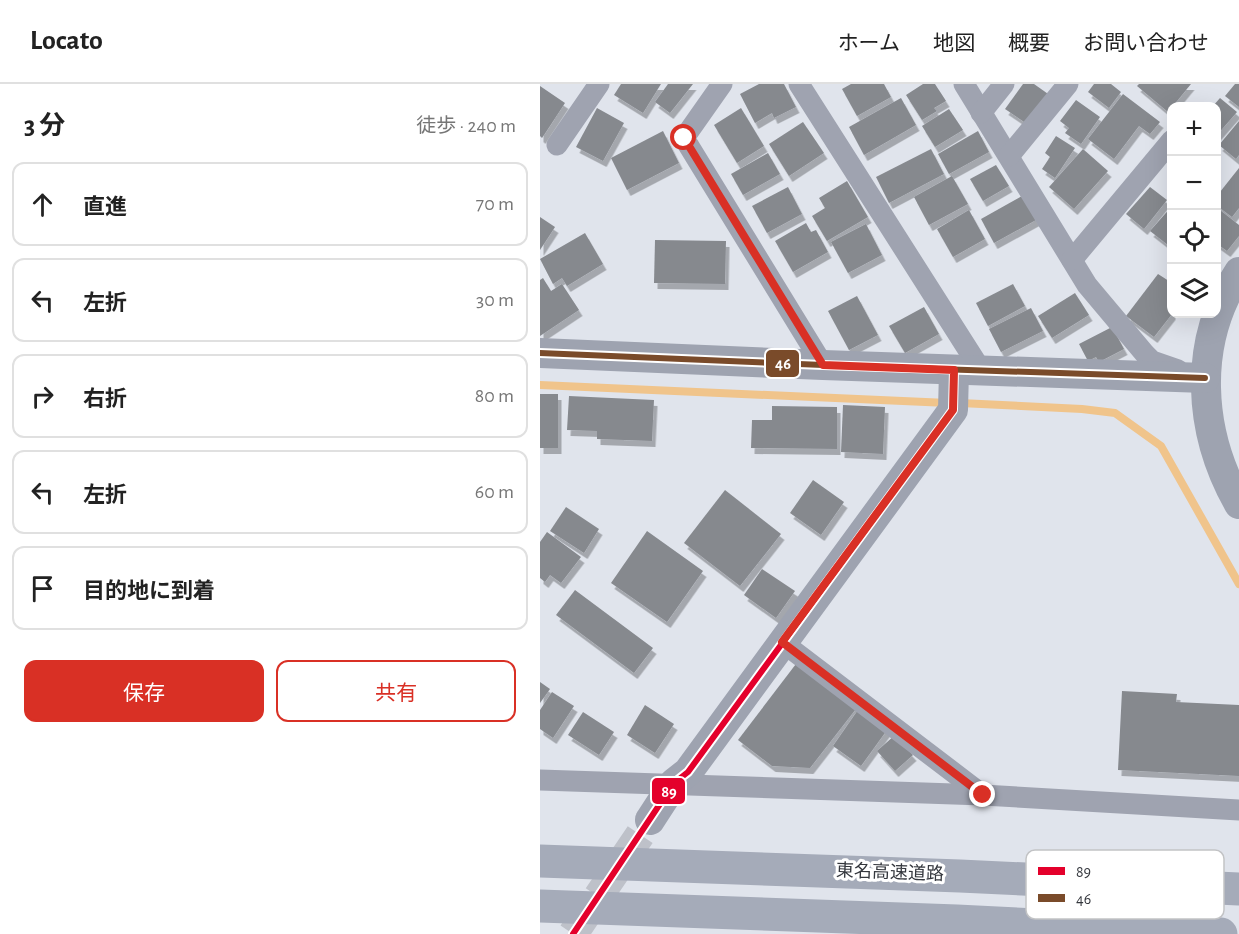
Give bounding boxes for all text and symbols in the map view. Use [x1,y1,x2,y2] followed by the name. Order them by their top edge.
[30,27,103,55] text: Locato
[838,33,900,54] text: ホーム
[933,33,975,54] text: 地図
[1008,33,1050,54] text: 概要
[1083,33,1209,54] text: お問い合わせ
[1167,102,1221,318] map controls
[1167,102,1221,156] button: +
[24,113,65,139] text: 3 分
[416,116,516,136] text: 徒歩 · 240 m
[670,124,696,150] route start
[1167,156,1221,210] button: −
[26,188,59,221] icon: ahead
[476,194,514,214] text: 70 m
[83,196,127,218] text: 直進
[1167,210,1221,264] button: locate
[1167,264,1221,318] button: layers
[26,284,59,317] icon: left
[476,290,514,310] text: 30 m
[83,292,127,314] text: 左折
[765,349,800,378] line badge: 46
[775,356,791,372] text: 46
[26,380,59,413] icon: right
[475,386,514,406] text: 80 m
[83,388,127,410] text: 右折
[26,476,59,509] icon: left
[475,482,514,502] text: 60 m
[83,484,127,506] text: 左折
[26,572,59,605] icon: arrive
[83,580,215,602] text: 目的地に到着
[24,660,264,722] button: 保存
[276,660,516,722] button: 共有
[651,777,686,805] line badge: 89
[969,781,995,807] route end
[661,784,677,800] text: 89
[1026,850,1224,919] legend
[836,860,944,884] street label: 東名高速道路
[1076,864,1091,880] text: 89
[1076,891,1091,907] text: 46

